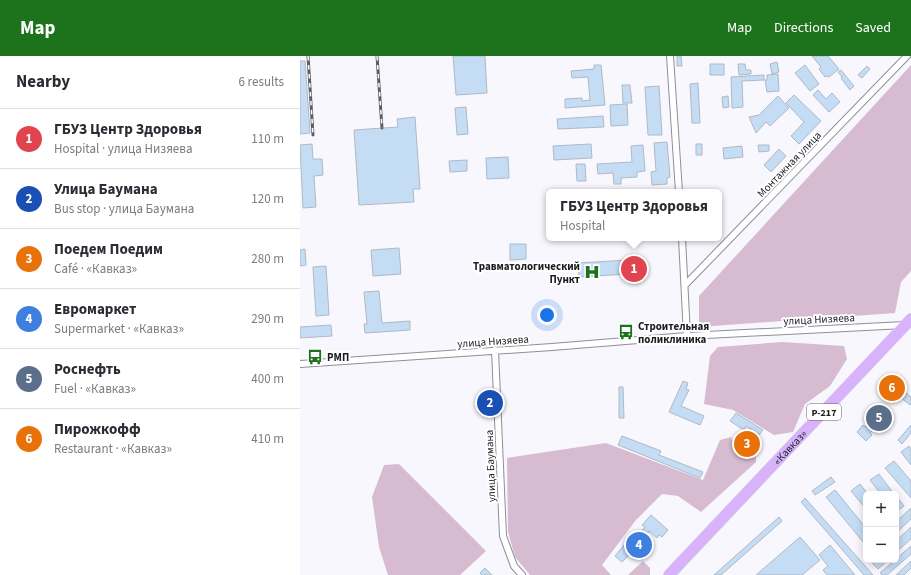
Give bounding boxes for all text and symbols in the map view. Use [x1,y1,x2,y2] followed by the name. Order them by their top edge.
[20,15,55,42] text: Map
[727,18,752,38] text: Map
[774,18,833,38] text: Directions
[855,18,891,38] text: Saved
[16,70,70,94] text: Nearby
[239,73,284,91] text: 6 results
[54,119,202,140] text: ГБУЗ Центр Здоровья
[754,128,825,201] street label: Монтажная улица
[26,130,32,148] text: 1
[251,130,284,148] text: 110 m
[54,140,192,158] text: Hospital · улица Низяева
[54,179,158,200] text: Улица Баумана
[546,189,722,241] popup
[26,190,32,208] text: 2
[251,190,284,208] text: 120 m
[560,196,708,217] text: ГБУЗ Центр Здоровья
[54,200,194,218] text: Bus stop · улица Баумана
[560,217,605,235] text: Hospital
[54,239,163,260] text: Поедем Поедим
[26,250,32,268] text: 3
[251,250,284,268] text: 280 m
[621,254,647,284] pin: 1
[473,259,581,287] place label: Травматологический Пункт
[54,260,137,278] text: Café · «Кавказ»
[583,263,601,281] hospital icon: Травматологический Пункт
[54,299,136,320] text: Евромаркет
[537,305,557,325] your location
[26,310,32,328] text: 4
[251,310,284,328] text: 290 m
[783,310,855,329] street label: улица Низяева
[638,319,709,347] place label: Строительная поликлиника
[54,320,184,338] text: Supermarket · «Кавказ»
[617,323,635,341] bus stop icon: Строительная поликлиника
[457,332,529,351] street label: улица Низяева
[306,348,324,366] bus stop icon: РМП
[327,350,349,365] place label: РМП
[54,359,121,380] text: Роснефть
[26,370,32,388] text: 5
[251,370,284,388] text: 400 m
[879,373,905,403] pin: 6
[54,380,136,398] text: Fuel · «Кавказ»
[477,388,503,418] pin: 2
[866,403,892,433] pin: 5
[807,404,841,420] road number: Р-217
[54,419,141,440] text: Пирожкофф
[770,427,811,468] street label: «Кавказ»
[734,429,760,459] pin: 3
[26,430,32,448] text: 6
[251,430,284,448] text: 410 m
[482,430,499,502] street label: улица Баумана
[54,440,172,458] text: Restaurant · «Кавказ»
[863,491,899,563] map controls
[863,491,899,527] button: +
[863,527,899,563] button: −
[626,530,652,560] pin: 4

